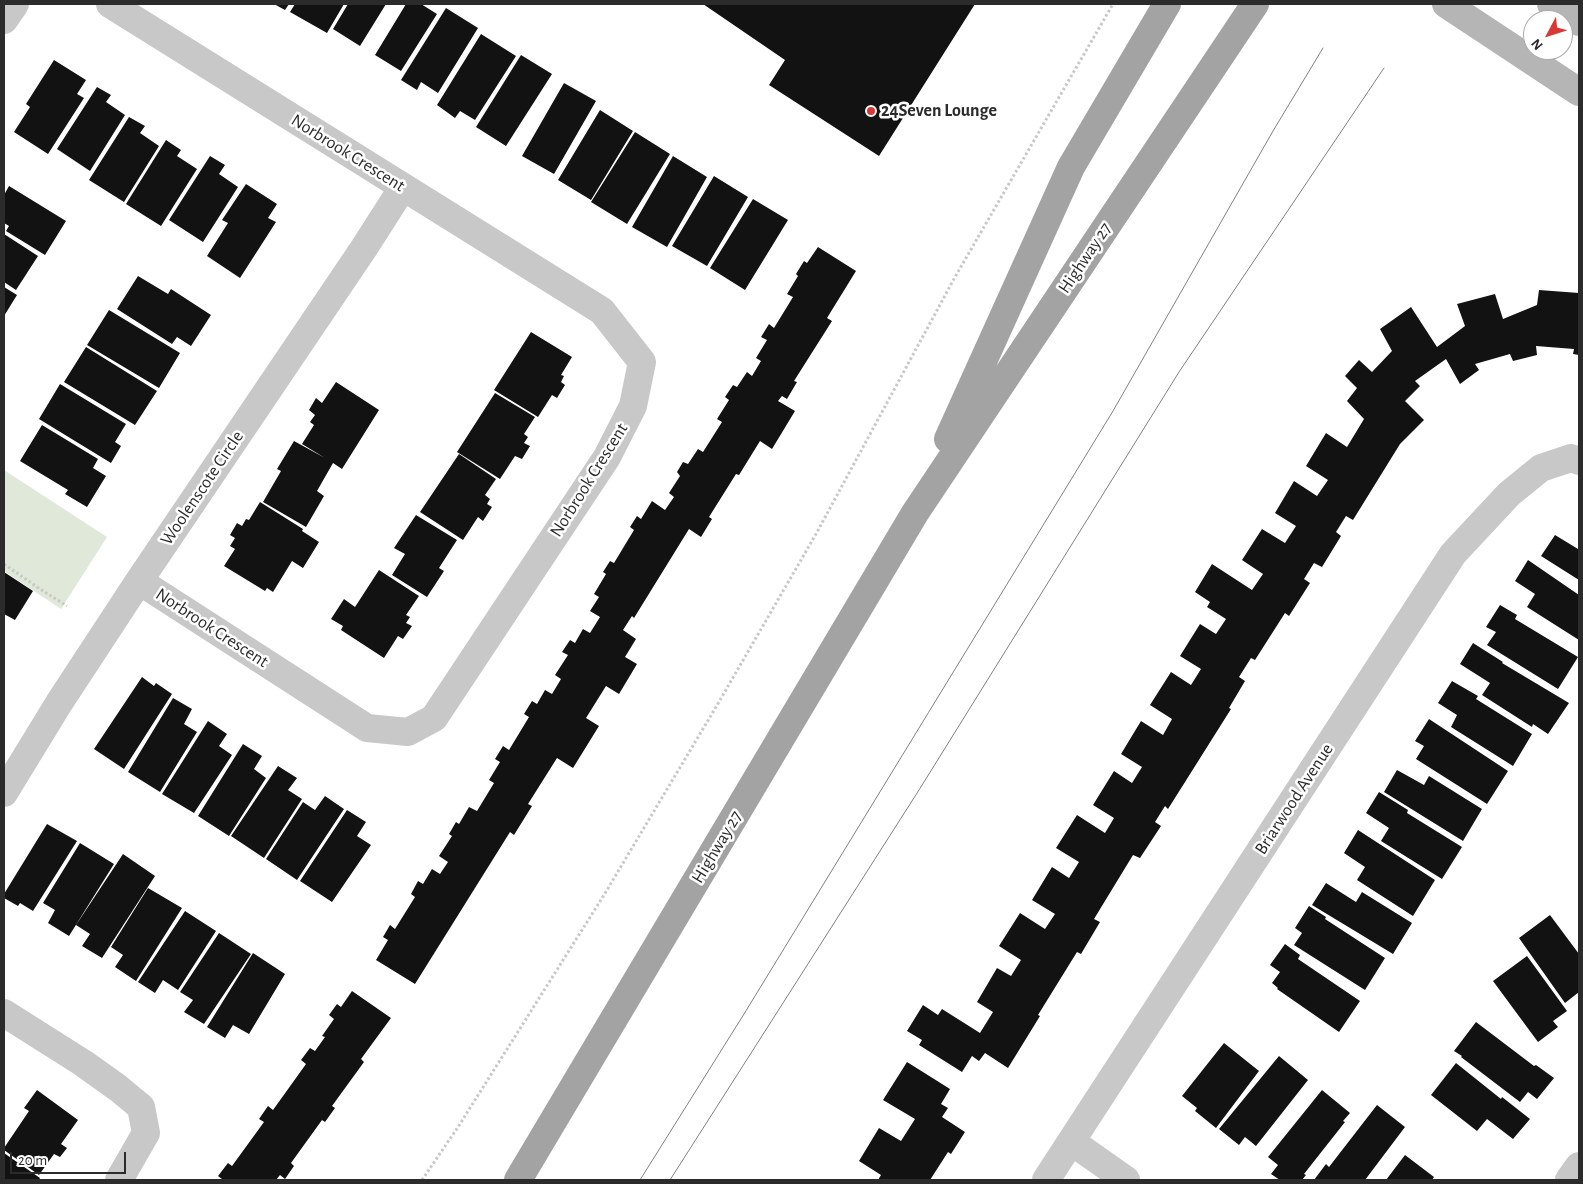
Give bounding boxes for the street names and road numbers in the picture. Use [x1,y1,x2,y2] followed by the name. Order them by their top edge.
[287,109,409,197] street label: Norbrook Crescent
[1053,218,1117,298] street label: Highway 27
[545,419,633,541] street label: Norbrook Crescent
[156,427,248,549] street label: Woolenscote Circle
[152,583,272,673] street label: Norbrook Crescent
[1250,739,1338,859] street label: Briarwood Avenue
[687,807,747,887] street label: Highway 27

